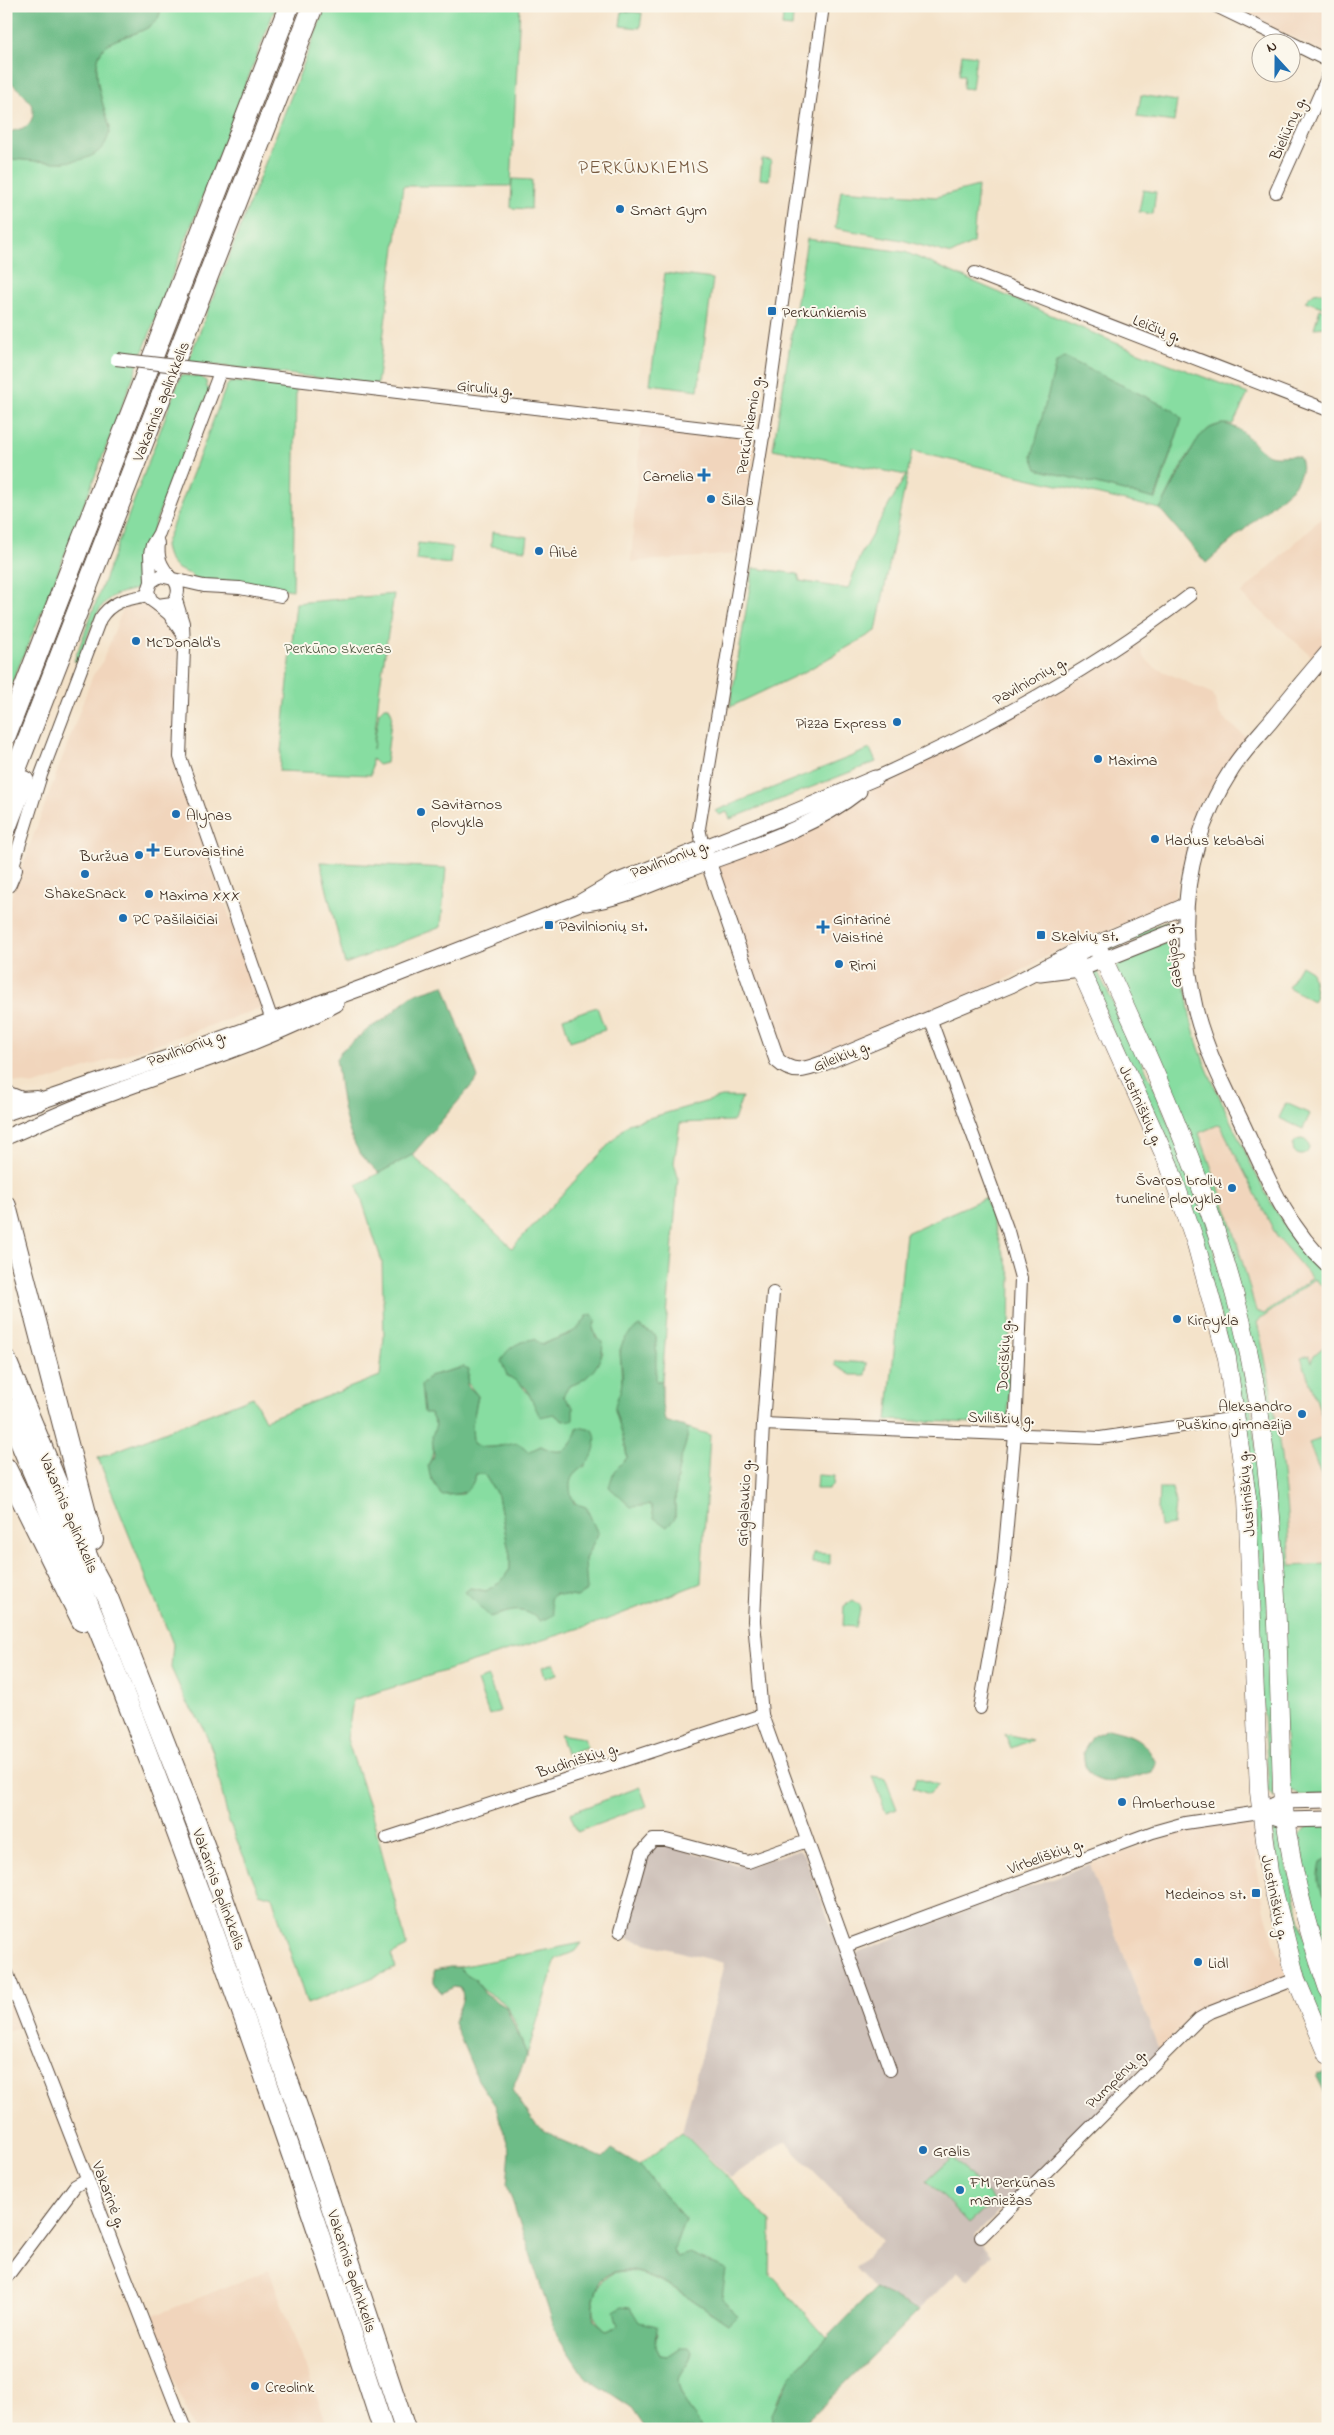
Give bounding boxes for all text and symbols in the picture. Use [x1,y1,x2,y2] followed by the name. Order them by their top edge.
[1252,32,1302,82] north arrow
[1264,36,1280,59] text: N
[1264,93,1313,165] street label: Bieliūnų g.
[578,155,710,182] district label: PERKŪNKIEMIS
[630,199,707,223] place label: Smart Gym
[614,203,626,215] marker: Smart Gym
[782,301,867,325] place label: Perkūnkiemis
[766,305,778,317] marker: Perkūnkiemis
[1129,309,1184,349] street label: Leičių g.
[126,338,197,466] street label: Vakarinis aplinkkelis
[456,374,514,404] street label: Girulių g.
[730,374,770,476] street label: Perkūnkiemio g.
[643,465,694,489] place label: Camelia
[698,469,710,481] marker: Camelia
[721,489,754,513] place label: Šilas
[705,493,717,505] marker: Šilas
[549,541,578,565] place label: Aibė
[533,545,545,557] marker: Aibė
[146,631,221,655] place label: McDonald's
[130,635,142,647] marker: McDonald's
[284,637,392,661] park label: Perkūno skveras
[988,651,1072,713] street label: Pavilnionių g.
[796,712,887,736] place label: Pizza Express
[891,716,903,728] marker: Pizza Express
[1108,749,1157,773] place label: Maxima
[1092,753,1104,765] marker: Maxima
[431,793,502,835] place label: Savitarnos plovykla
[186,804,232,828] place label: Alynas
[415,806,427,818] marker: Savitarnos plovykla
[170,808,182,820] marker: Alynas
[1165,829,1265,853] place label: Hadus kebabai
[1149,833,1161,845] marker: Hadus kebabai
[627,834,712,886] street label: Pavilnionių g.
[163,840,245,864] place label: Eurovaistinė
[147,844,159,856] marker: Eurovaistinė
[79,845,129,869] place label: Buržua
[133,849,145,861] marker: Buržua
[79,868,91,880] marker: ShakeSnack
[44,882,127,906] place label: ShakeSnack
[159,884,240,908] place label: Maxima XXX
[143,888,155,900] marker: Maxima XXX
[133,908,218,932] place label: PC Pašilaičiai
[832,908,892,950] place label: Gintarinė Vaistinė
[117,912,129,924] marker: PC Pašilaičiai
[559,915,647,939] place label: Pavilnionių st.
[543,919,555,931] marker: Pavilnionių st.
[817,921,829,933] marker: Gintarinė Vaistinė
[1159,923,1189,989] street label: Gabijos g.
[1051,925,1119,949] place label: Skalvių st.
[1035,929,1047,941] marker: Skalvių st.
[849,954,876,978] place label: Rimi
[833,958,845,970] marker: Rimi
[144,1024,229,1074] street label: Pavilnionių g.
[810,1035,874,1079] street label: Gileikių g.
[1112,1062,1169,1150] street label: Justiniškių g.
[1115,1169,1223,1211] place label: Švaros brolių tunelinė plovykla
[1226,1182,1238,1194] marker: Švaros brolių tunelinė plovykla
[1187,1309,1239,1333] place label: Kirpykla
[1171,1313,1183,1325] marker: Kirpykla
[991,1320,1019,1394] street label: Dociškių g.
[1176,1395,1292,1437] place label: Aleksandro Puškino gimnazija
[967,1406,1035,1432] street label: Sviliškių g.
[1296,1408,1308,1420] marker: Aleksandro Puškino gimnazija
[32,1449,104,1577] street label: Vakarinis aplinkkelis
[1231,1450,1263,1538] street label: Justiniškių g.
[731,1459,759,1547] street label: Grigalaukio g.
[533,1736,621,1786] street label: Budiniškių g.
[1132,1792,1216,1816] place label: Amberhouse
[1116,1796,1128,1808] marker: Amberhouse
[185,1825,251,1954] street label: Vakarinis aplinkkelis
[1004,1832,1087,1882] street label: Virbeliškių g.
[1253,1853,1295,1942] street label: Justiniškių g.
[1165,1883,1246,1907] place label: Medeinos st.
[1250,1887,1262,1899] marker: Medeinos st.
[1208,1952,1229,1976] place label: Lidl
[1192,1956,1204,1968] marker: Lidl
[1081,2044,1152,2115] street label: Pumpėnų g.
[933,2140,970,2164] place label: Gralis
[917,2144,929,2156] marker: Gralis
[84,2157,132,2231] street label: Vakarinė g.
[969,2171,1055,2213] place label: FM Perkūnas maniežas
[954,2184,966,2196] marker: FM Perkūnas maniežas
[320,2206,382,2336] street label: Vakarinis aplinkkelis
[265,2376,315,2400] place label: Creolink
[249,2380,261,2392] marker: Creolink

